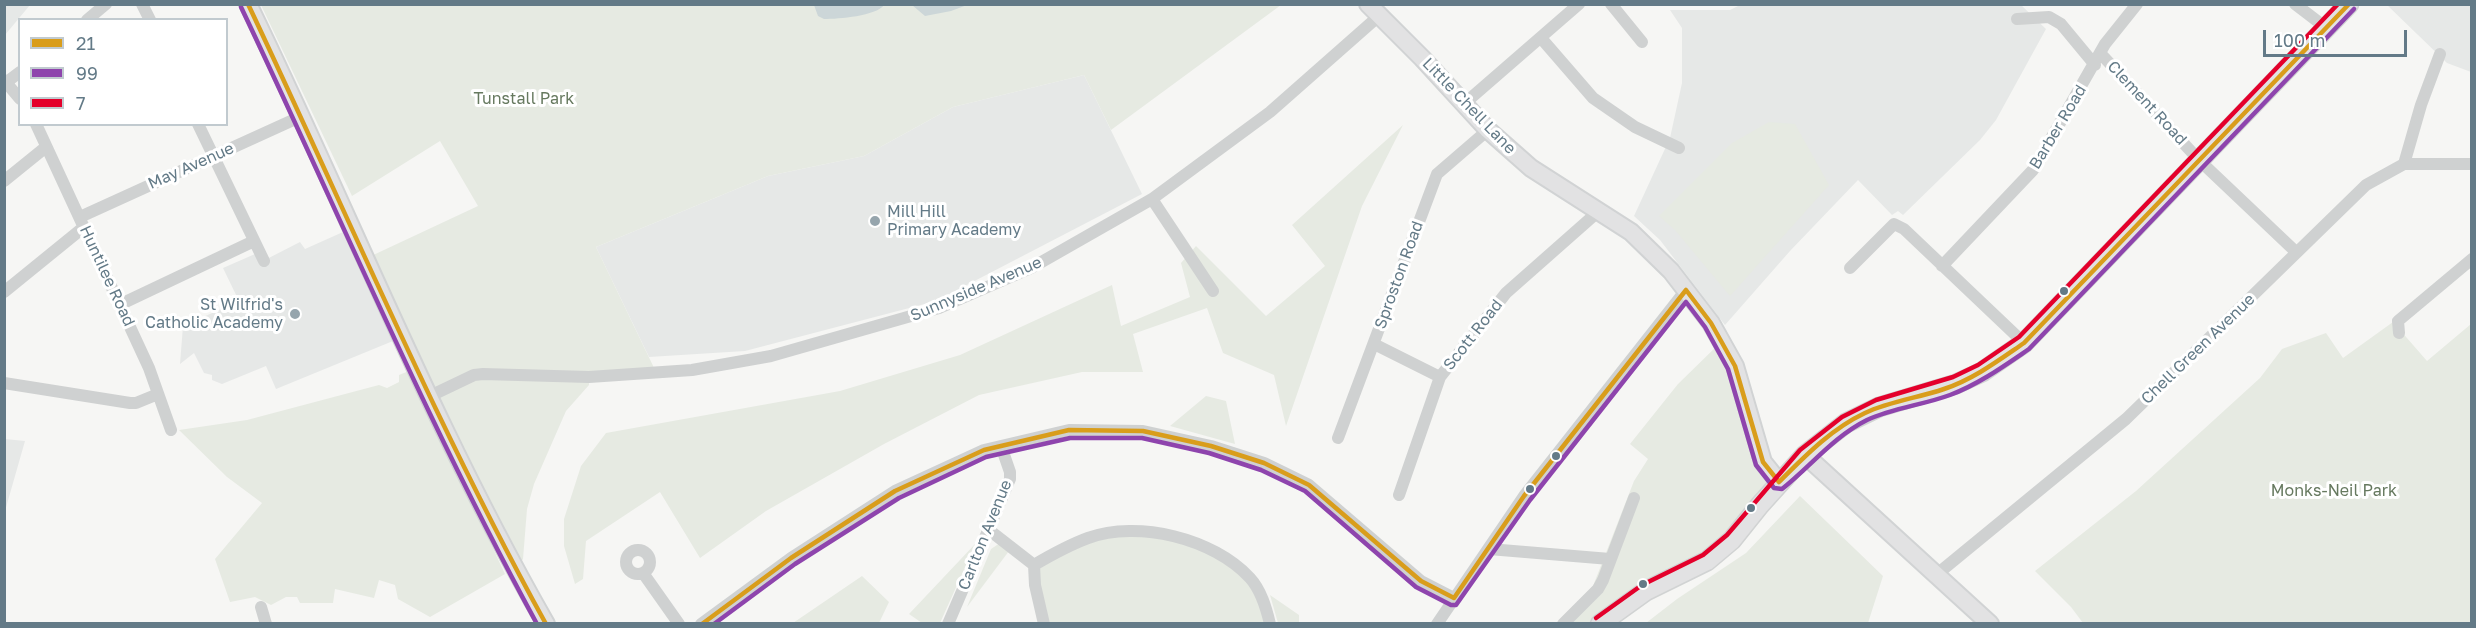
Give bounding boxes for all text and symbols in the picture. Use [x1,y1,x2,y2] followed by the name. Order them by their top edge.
[18,18,228,126] legend
[2266,18,2410,56] scale bar
[2274,29,2325,51] text: 100 m
[76,32,95,54] text: 21
[1418,54,1520,158] street label: Little Chell Lane
[2103,57,2191,149] street label: Clement Road
[76,62,98,84] text: 99
[2025,82,2091,172] street label: Barber Road
[474,89,574,109] park label: Tunstall Park
[76,92,86,114] text: 7
[145,139,237,193] street label: May Avenue
[887,202,1021,240] place label: Mill Hill Primary Academy
[868,214,882,228] marker: Mill Hill Primary Academy
[1371,218,1427,332] street label: Sproston Road
[75,223,139,329] street label: Huntilee Road
[908,253,1044,325] street label: Sunnyside Avenue
[2058,285,2070,297] unlabelled marker
[2137,290,2259,408] street label: Chell Green Avenue
[145,295,283,333] place label: St Wilfrid's Catholic Academy
[1439,296,1507,374] street label: Scott Road
[288,307,302,321] marker: St Wilfrid's Catholic Academy
[1550,450,1562,462] unlabelled marker
[954,477,1016,593] street label: Carlton Avenue
[2271,481,2397,501] park label: Monks-Neil Park
[1524,483,1536,495] unlabelled marker
[1745,502,1757,514] unlabelled marker
[1637,578,1649,590] unlabelled marker

